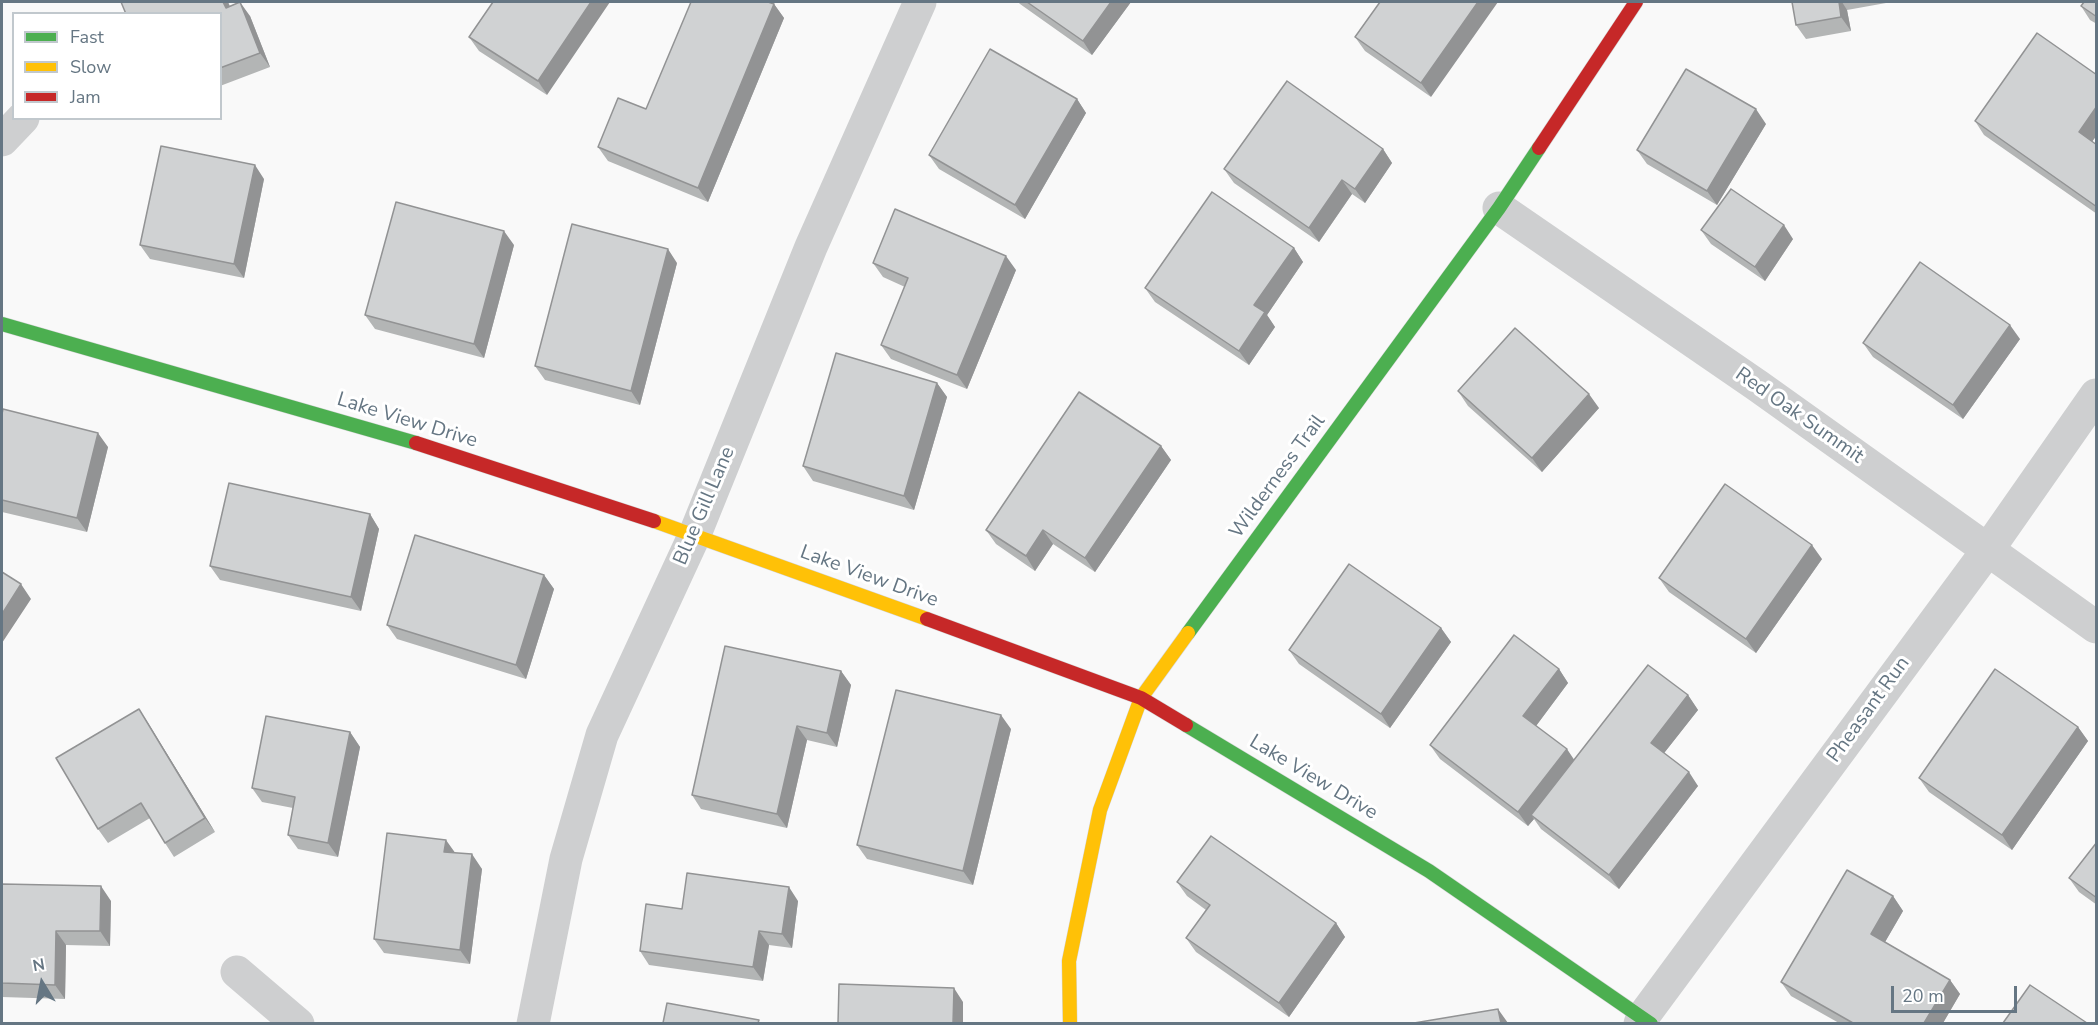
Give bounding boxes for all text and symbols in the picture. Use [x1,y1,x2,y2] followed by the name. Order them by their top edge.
[12,12,222,120] legend
[70,25,104,49] text: Fast
[70,55,111,79] text: Slow
[70,85,101,109] text: Jam
[1730,363,1868,469] street label: Red Oak Summit
[334,388,480,454] street label: Lake View Drive
[1225,410,1331,544] street label: Wilderness Trail
[669,443,741,569] street label: Blue Gill Lane
[797,541,941,613] street label: Lake View Drive
[1823,652,1915,768] street label: Pheasant Run
[1245,730,1381,826] street label: Lake View Drive
[12,953,72,1013] north arrow
[31,953,47,977] text: N
[1894,974,2020,1012] scale bar
[1902,984,1944,1008] text: 20 m

